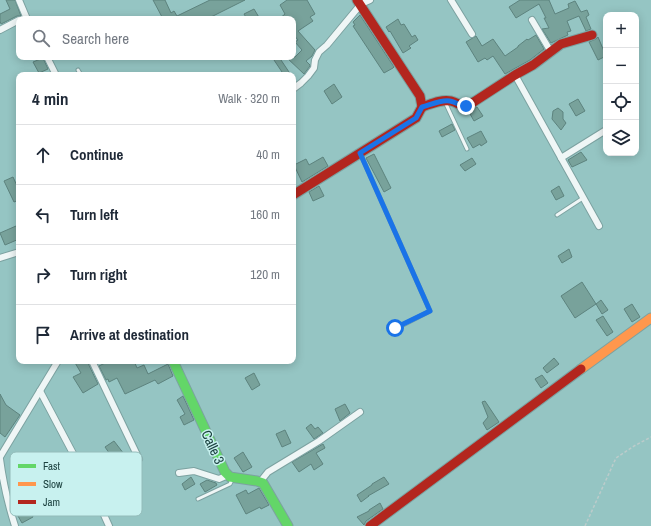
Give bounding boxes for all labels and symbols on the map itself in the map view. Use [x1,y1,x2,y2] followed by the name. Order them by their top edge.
[457,97,475,115] route end
[386,319,404,337] route start
[197,427,229,467] street label: Calle 3
[10,452,142,516] legend
[43,459,61,473] text: Fast
[43,477,63,491] text: Slow
[43,495,60,509] text: Jam

